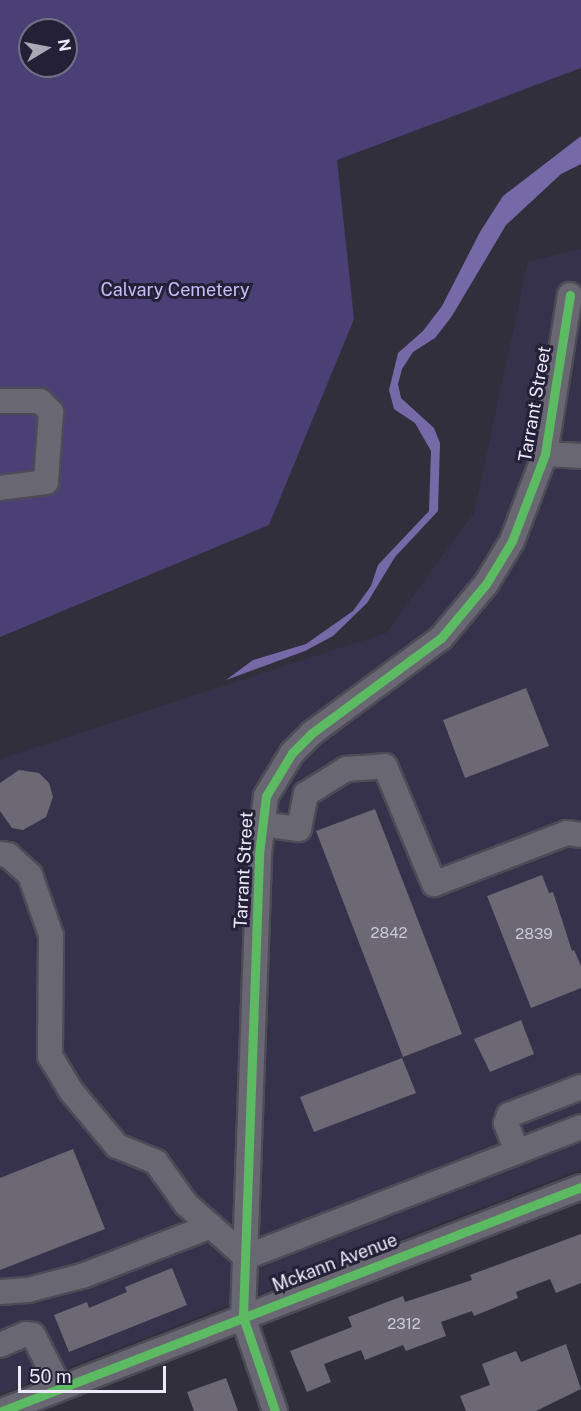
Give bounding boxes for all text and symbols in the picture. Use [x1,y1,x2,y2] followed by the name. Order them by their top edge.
[18,18,78,78] north arrow
[54,37,75,53] text: N
[100,279,250,301] park label: Calvary Cemetery
[514,344,556,464] street label: Tarrant Street
[230,811,258,929] street label: Tarrant Street
[371,924,407,942] house number: 2842
[515,925,553,943] house number: 2839
[269,1229,401,1297] street label: Mckann Avenue
[387,1315,421,1333] house number: 2312
[21,1354,170,1392] scale bar
[29,1366,72,1387] text: 50 m

